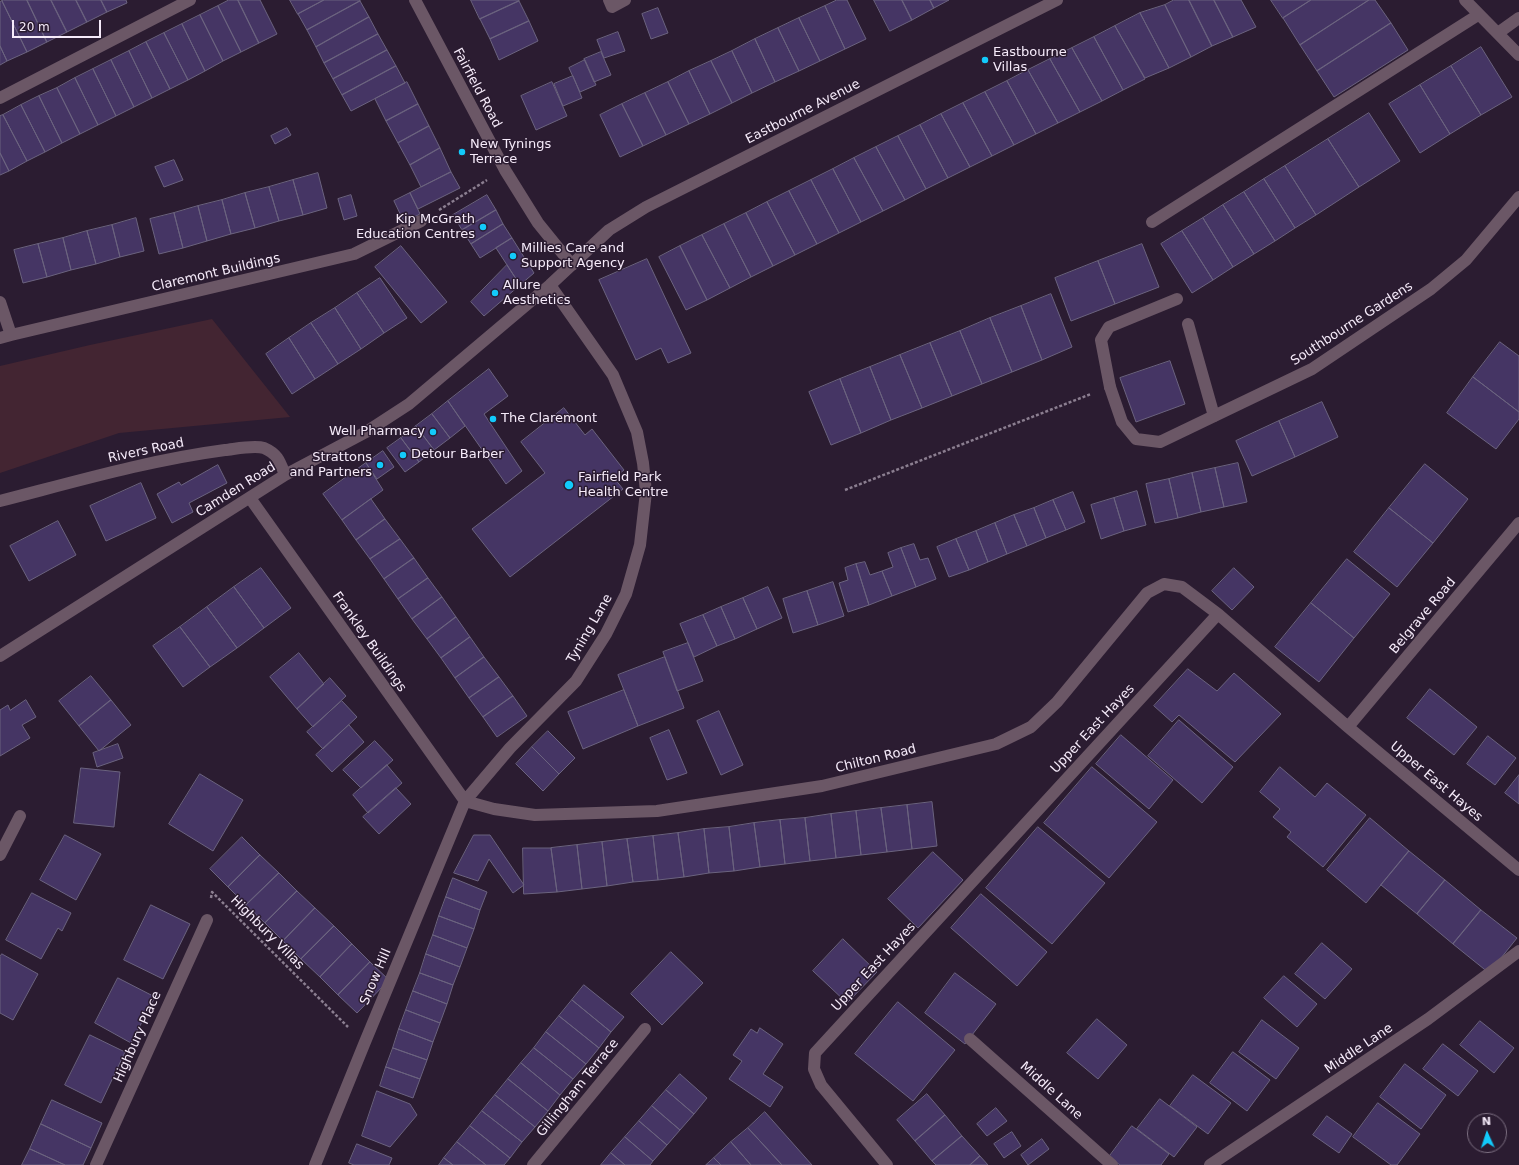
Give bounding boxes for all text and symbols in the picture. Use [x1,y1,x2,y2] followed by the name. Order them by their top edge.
[14,12,103,38] scale bar
[19,20,50,34] text: 20 m
[449,45,505,131] street label: Fairfield Road
[993,45,1067,76] place label: Eastbourne Villas
[980,55,990,65] marker: Eastbourne Villas
[743,76,863,148] street label: Eastbourne Avenue
[470,137,551,168] place label: New Tynings Terrace
[457,147,467,157] marker: New Tynings Terrace
[356,212,475,243] place label: Kip McGrath Education Centres
[478,222,488,232] marker: Kip McGrath Education Centres
[521,241,625,272] place label: Millies Care and Support Agency
[150,251,282,295] street label: Claremont Buildings
[508,251,518,261] marker: Millies Care and Support Agency
[503,278,570,309] place label: Allure Aesthetics
[1288,279,1416,369] street label: Southbourne Gardens
[490,288,500,298] marker: Allure Aesthetics
[501,411,597,427] place label: The Claremont
[488,414,498,424] marker: The Claremont
[329,424,425,440] place label: Well Pharmacy
[428,427,438,437] marker: Well Pharmacy
[107,435,185,467] street label: Rivers Road
[411,447,504,463] place label: Detour Barber
[289,450,372,481] place label: Strattons and Partners
[398,450,408,460] marker: Detour Barber
[193,459,279,521] street label: Camden Road
[375,460,385,470] marker: Strattons and Partners
[578,470,668,501] place label: Fairfield Park Health Centre
[563,479,575,491] marker: Fairfield Park Health Centre
[1387,575,1459,657] street label: Belgrave Road
[329,589,409,695] street label: Frankley Buildings
[564,592,616,666] street label: Tyning Lane
[1048,681,1138,777] street label: Upper East Hayes
[1387,739,1485,825] street label: Upper East Hayes
[834,741,918,777] street label: Chilton Road
[227,893,307,973] street label: Highbury Villas
[829,919,919,1015] street label: Upper East Hayes
[357,946,395,1008] street label: Snow Hill
[111,989,165,1085] street label: Highbury Place
[1322,1021,1396,1077] street label: Middle Lane
[534,1036,622,1140] street label: Gillingham Terrace
[1017,1059,1085,1123] street label: Middle Lane
[1467,1113,1507,1153] north arrow
[1481,1115,1491,1128] text: N

